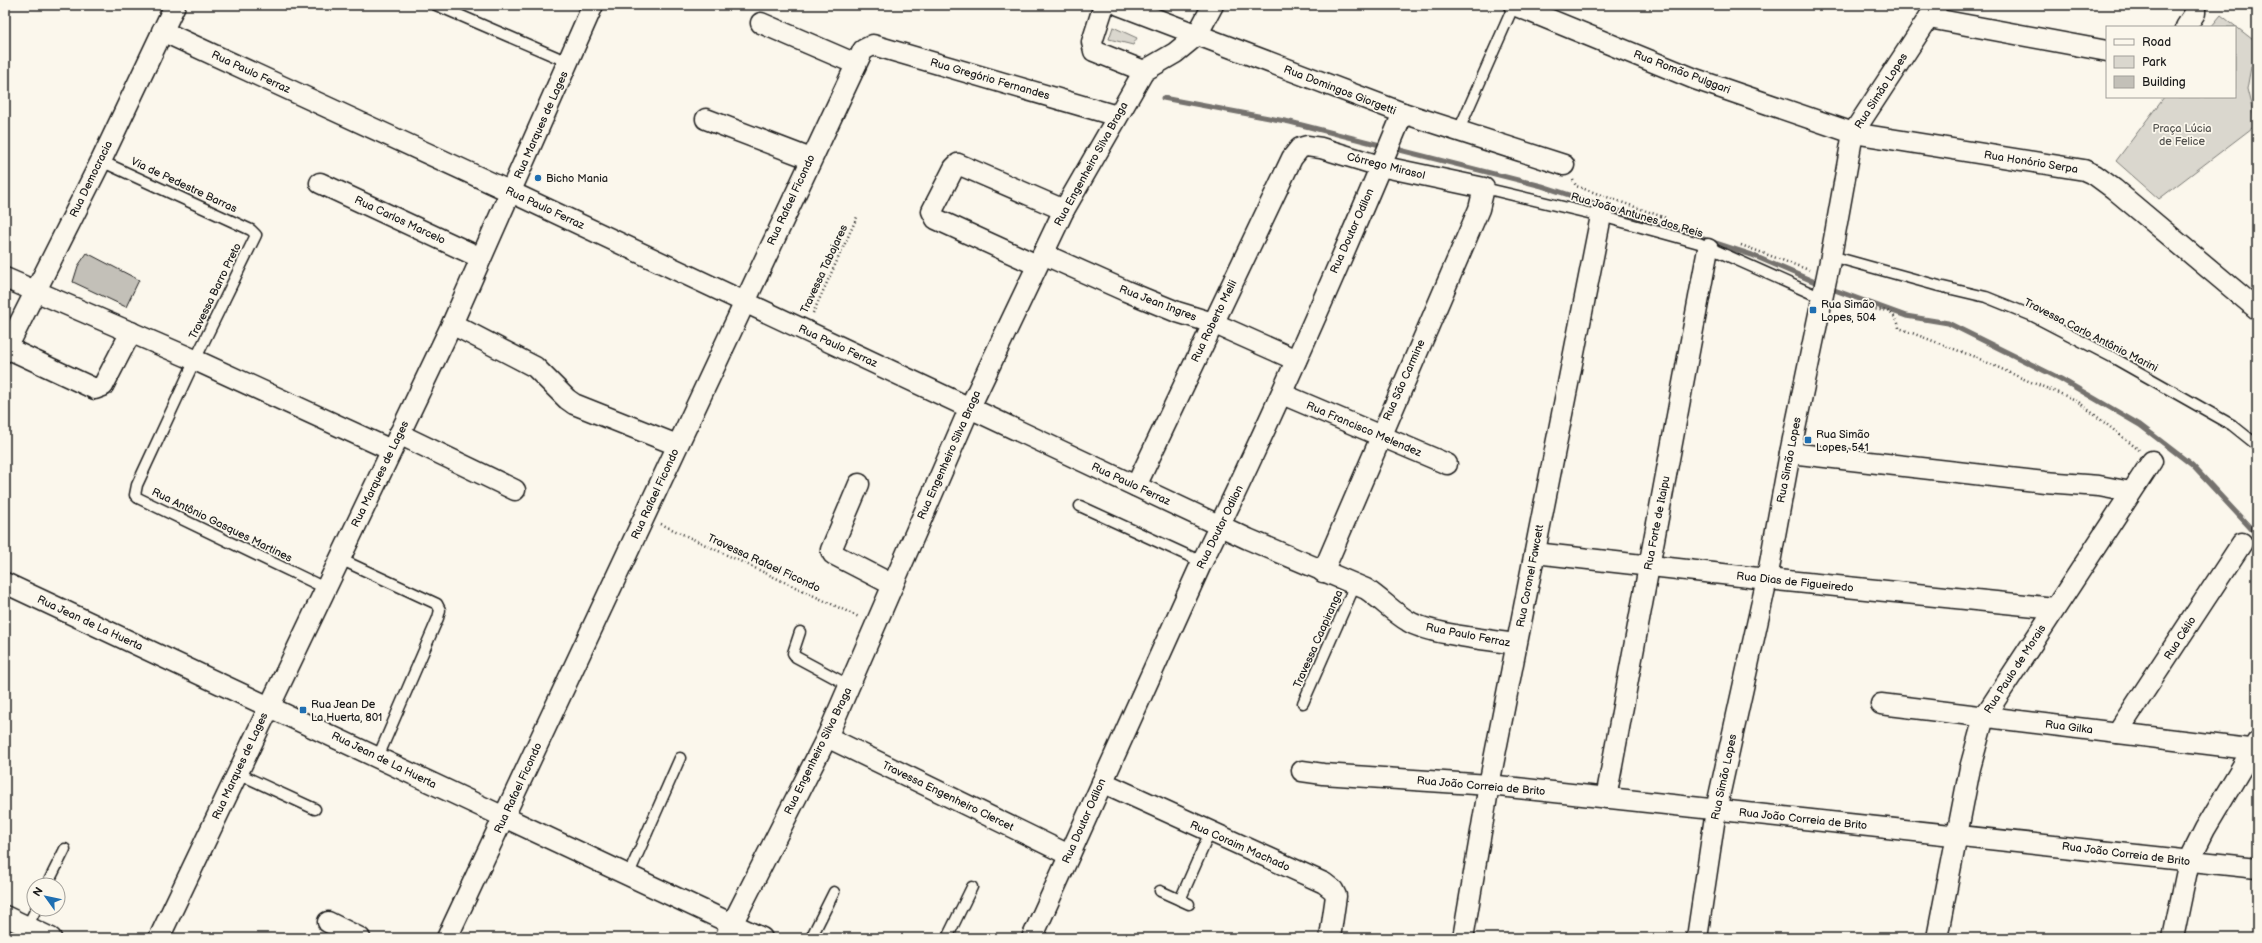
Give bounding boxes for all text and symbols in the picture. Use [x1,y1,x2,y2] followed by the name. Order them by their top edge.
[2106,26,2236,98] legend
[2142,35,2171,50] text: Road
[209,48,293,96] street label: Rua Paulo Ferraz
[1632,48,1732,96] street label: Rua Romão Pulggari
[1852,50,1911,131] street label: Rua Simão Lopes
[2142,55,2166,70] text: Park
[929,56,1052,102] street label: Rua Gregório Fernandes
[1282,63,1398,117] street label: Rua Domingos Giorgetti
[511,69,571,181] street label: Rua Marques de Lages
[2142,75,2186,90] text: Building
[1051,100,1131,228] street label: Rua Engenheiro Silva Braga
[2153,122,2211,148] park label: Praça Lúcia de Felice
[67,139,115,219] street label: Rua Democracia
[1983,148,2079,176] street label: Rua Honório Serpa
[1346,150,1426,182] street label: Córrego Mirasol
[764,153,818,247] street label: Rua Rafael Ficondo
[129,155,240,216] street label: Via de Pedestre Barras
[546,172,608,185] place label: Bicho Mania
[533,173,543,183] marker: Bicho Mania
[503,184,587,232] street label: Rua Paulo Ferraz
[1327,187,1377,275] street label: Rua Doutor Odilon
[1570,190,1705,240] street label: Rua João Antunes dos Reis
[353,193,447,247] street label: Rua Carlos Marcelo
[798,222,850,315] street label: Travessa Tabajares
[186,241,244,341] street label: Travessa Barro Preto
[1188,278,1240,364] street label: Rua Roberto Melli
[1118,282,1199,324] street label: Rua Jean Ingres
[2022,295,2160,375] street label: Travessa Carlo Antônio Marini
[1821,298,1876,324] place label: Rua Simão Lopes, 504
[1808,305,1818,315] marker: Rua Simão Lopes, 504
[796,322,880,370] street label: Rua Paulo Ferraz
[1380,337,1428,423] street label: Rua São Carmine
[915,389,983,521] street label: Rua Engenheiro Silva Braga
[1304,399,1424,460] street label: Rua Francisco Melendez
[1774,415,1804,504] street label: Rua Simão Lopes
[349,418,412,529] street label: Rua Marques de Lages
[1816,428,1870,454] place label: Rua Simão Lopes, 541
[1803,435,1813,445] marker: Rua Simão Lopes, 541
[628,447,682,541] street label: Rua Rafael Ficondo
[1089,460,1173,508] street label: Rua Paulo Ferraz
[1641,475,1673,571] street label: Rua Forte de Itaipu
[1194,483,1246,571] street label: Rua Doutor Odilon
[150,485,295,565] street label: Rua Antônio Gasques Martines
[1514,523,1546,628] street label: Rua Coronel Fawcett
[706,531,822,595] street label: Travessa Rafael Ficondo
[1736,569,1854,595] street label: Rua Dias de Figueiredo
[1291,588,1345,690] street label: Travessa Caapiranga
[35,593,145,653] street label: Rua Jean de La Huerta
[2161,614,2199,662] street label: Rua Célio
[1425,620,1512,650] street label: Rua Paulo Ferraz
[1981,622,2049,716] street label: Rua Paulo de Morais
[782,685,854,817] street label: Rua Engenheiro Silva Braga
[311,698,382,724] place label: Rua Jean De La Huerta, 801
[298,705,308,715] marker: Rua Jean De La Huerta, 801
[209,710,271,822] street label: Rua Marques de Lages
[2044,718,2094,736] street label: Rua Gilka
[329,729,439,791] street label: Rua Jean de La Huerta
[1709,732,1740,821] street label: Rua Simão Lopes
[491,741,545,835] street label: Rua Rafael Ficondo
[880,758,1016,834] street label: Travessa Engenheiro Clercet
[1416,774,1546,798] street label: Rua João Correia de Brito
[1059,777,1109,865] street label: Rua Doutor Odilon
[1738,806,1868,832] street label: Rua João Correia de Brito
[1188,818,1292,874] street label: Rua Coraim Machado
[2061,840,2191,868] street label: Rua João Correia de Brito
[26,877,66,917] north arrow
[30,885,46,899] text: N

